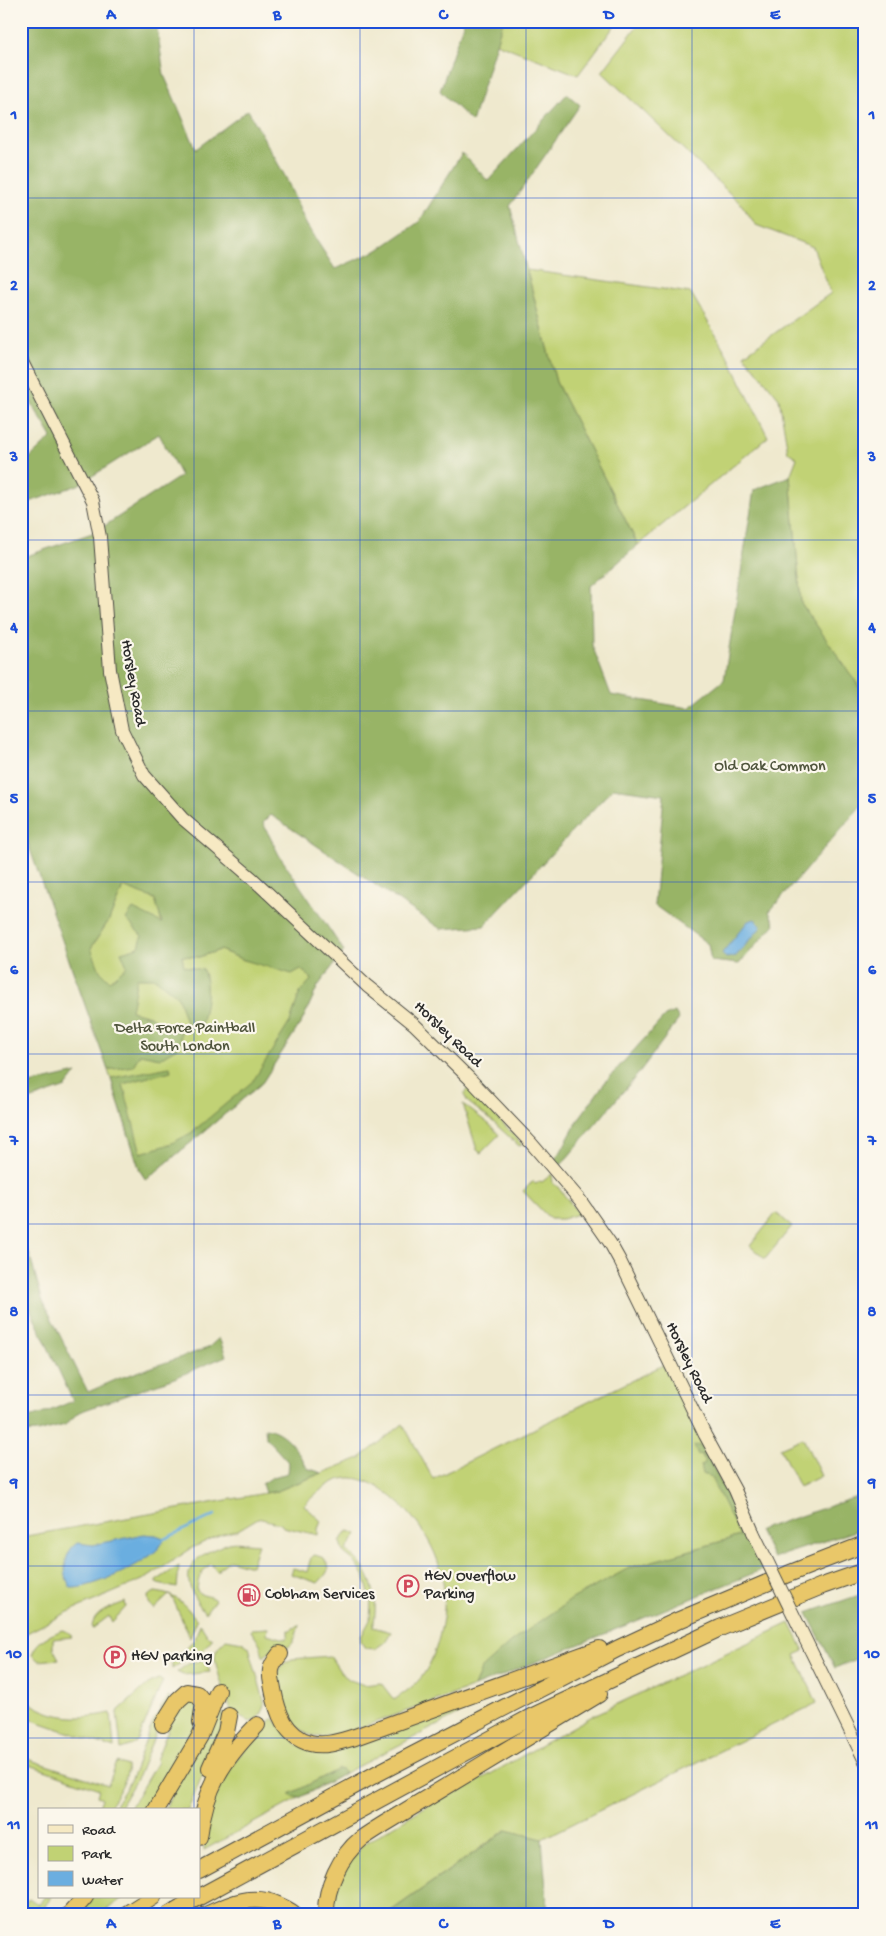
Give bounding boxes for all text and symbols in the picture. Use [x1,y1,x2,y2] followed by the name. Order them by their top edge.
[105,7,117,26] text: A
[272,7,282,26] text: B
[438,7,449,26] text: C
[602,7,615,26] text: D
[770,7,781,26] text: E
[10,107,17,126] text: 1
[868,107,875,126] text: 1
[10,278,18,297] text: 2
[868,278,876,297] text: 2
[9,449,18,468] text: 3
[867,449,876,468] text: 3
[9,620,18,639] text: 4
[867,620,876,639] text: 4
[115,638,149,729] street label: Horsley Road
[714,758,826,777] park label: Old Oak Common
[10,791,19,810] text: 5
[868,791,877,810] text: 5
[10,962,19,981] text: 6
[868,962,877,981] text: 6
[409,998,486,1073] street label: Horsley Road
[114,1020,255,1057] park label: Delta Force Paintball South London
[9,1133,19,1152] text: 7
[867,1133,877,1152] text: 7
[10,1304,19,1323] text: 8
[868,1304,877,1323] text: 8
[660,1320,716,1408] street label: Horsley Road
[9,1475,18,1494] text: 9
[867,1475,876,1494] text: 9
[423,1568,516,1605] place label: HGV Overflow Parking
[396,1574,420,1598] parking icon: HGV Overflow Parking
[237,1583,261,1607] fuel station icon: Cobham Services
[265,1586,376,1605] place label: Cobham Services
[103,1645,127,1669] parking icon: HGV parking
[5,1646,22,1665] text: 10
[863,1646,880,1665] text: 10
[131,1648,213,1667] place label: HGV parking
[38,1808,200,1898] legend
[7,1817,20,1836] text: 11
[865,1817,878,1836] text: 11
[82,1822,116,1840] text: Road
[81,1846,112,1864] text: Park
[82,1872,124,1890] text: Water
[105,1916,117,1935] text: A
[272,1916,282,1935] text: B
[438,1916,449,1935] text: C
[602,1916,615,1935] text: D
[770,1916,781,1935] text: E

